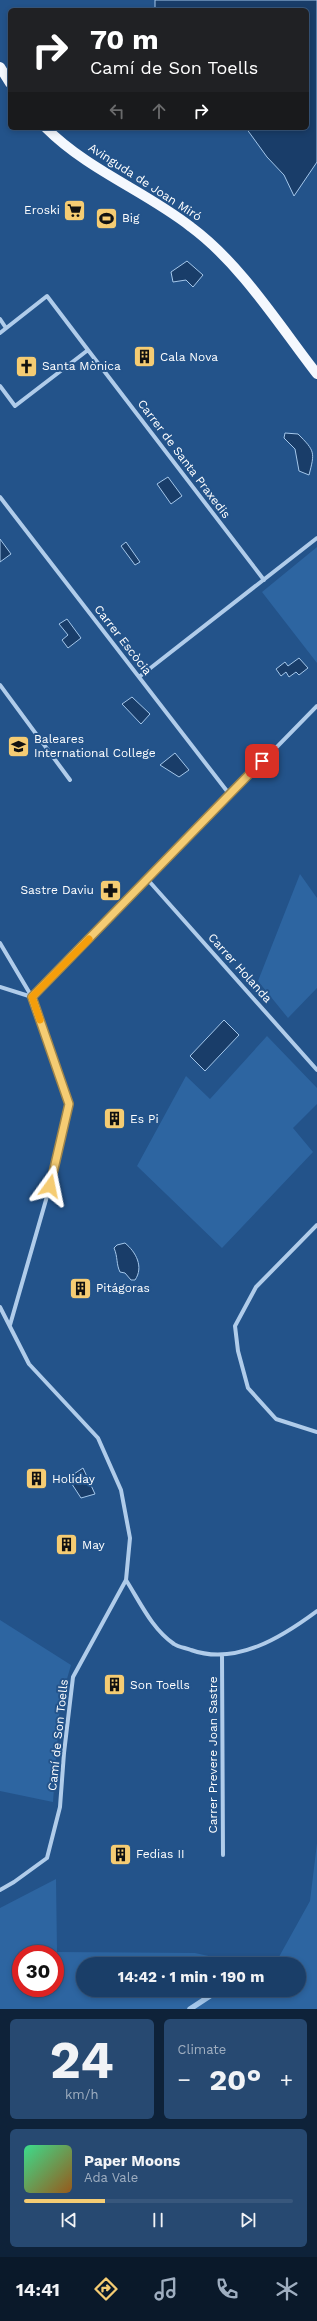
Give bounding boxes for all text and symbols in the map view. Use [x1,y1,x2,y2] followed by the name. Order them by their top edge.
[90,23,159,56] text: 70 m
[24,24,76,76] icon: right
[90,57,258,78] text: Camí de Son Toells
[106,100,128,122] icon: left
[148,100,170,122] icon: ahead
[190,100,212,122] icon: right
[86,140,204,224] street label: Avinguda de Joan Miró
[62,197,88,223] supermarket icon: Eroski
[24,203,60,217] place label: Eroski
[94,205,120,231] sports icon: Big
[122,211,140,225] place label: Big
[132,344,158,370] building icon: Cala Nova
[160,350,218,364] place label: Cala Nova
[13,353,39,379] church icon: Santa Mònica
[42,359,121,373] place label: Santa Mònica
[135,397,233,521] street label: Carrer de Santa Praxedis
[91,602,155,678] street label: Carrer Escòcia
[34,732,156,760] place label: Baleares International College
[5,733,31,759] school or university icon: Baleares International College
[245,744,279,778] pin
[251,750,273,772] icon: arrive
[97,877,123,903] pharmacy icon: Sastre Daviu
[20,883,94,897] place label: Sastre Daviu
[205,930,275,1006] street label: Carrer Holanda
[101,1106,127,1132] building icon: Es Pi
[130,1112,159,1126] place label: Es Pi
[29,1165,71,1207] position arrow
[68,1275,94,1301] building icon: Pitágoras
[96,1281,150,1295] place label: Pitágoras
[23,1466,49,1492] building icon: Holiday
[52,1472,96,1486] place label: Holiday
[54,1532,80,1558] building icon: May
[82,1538,106,1552] place label: May
[101,1672,127,1698] building icon: Son Toells
[206,1676,220,1834] street label: Carrer Prevere Joan Sastre
[130,1678,190,1692] place label: Son Toells
[45,1679,71,1791] street label: Camí de Son Toells
[107,1841,133,1867] building icon: Fedias II
[136,1847,185,1861] place label: Fedias II
[12,1945,64,1997] speed limit sign: 30
[118,1968,264,1986] text: 14:42 · 1 min · 190 m
[50,2030,114,2091] text: 24
[178,2042,226,2057] text: Climate
[209,2062,261,2097] text: 20°
[178,2067,191,2092] text: −
[280,2067,293,2092] text: +
[65,2087,99,2102] text: km/h
[84,2152,180,2170] text: Paper Moons
[84,2170,138,2185] text: Ada Vale
[58,2209,80,2231] icon: previous
[147,2209,169,2231] icon: pause
[237,2209,259,2231] icon: next
[92,2275,120,2303] icon: directions
[152,2275,180,2303] icon: music
[213,2275,241,2303] icon: phone
[273,2275,301,2303] icon: climate
[16,2279,60,2300] text: 14:41

